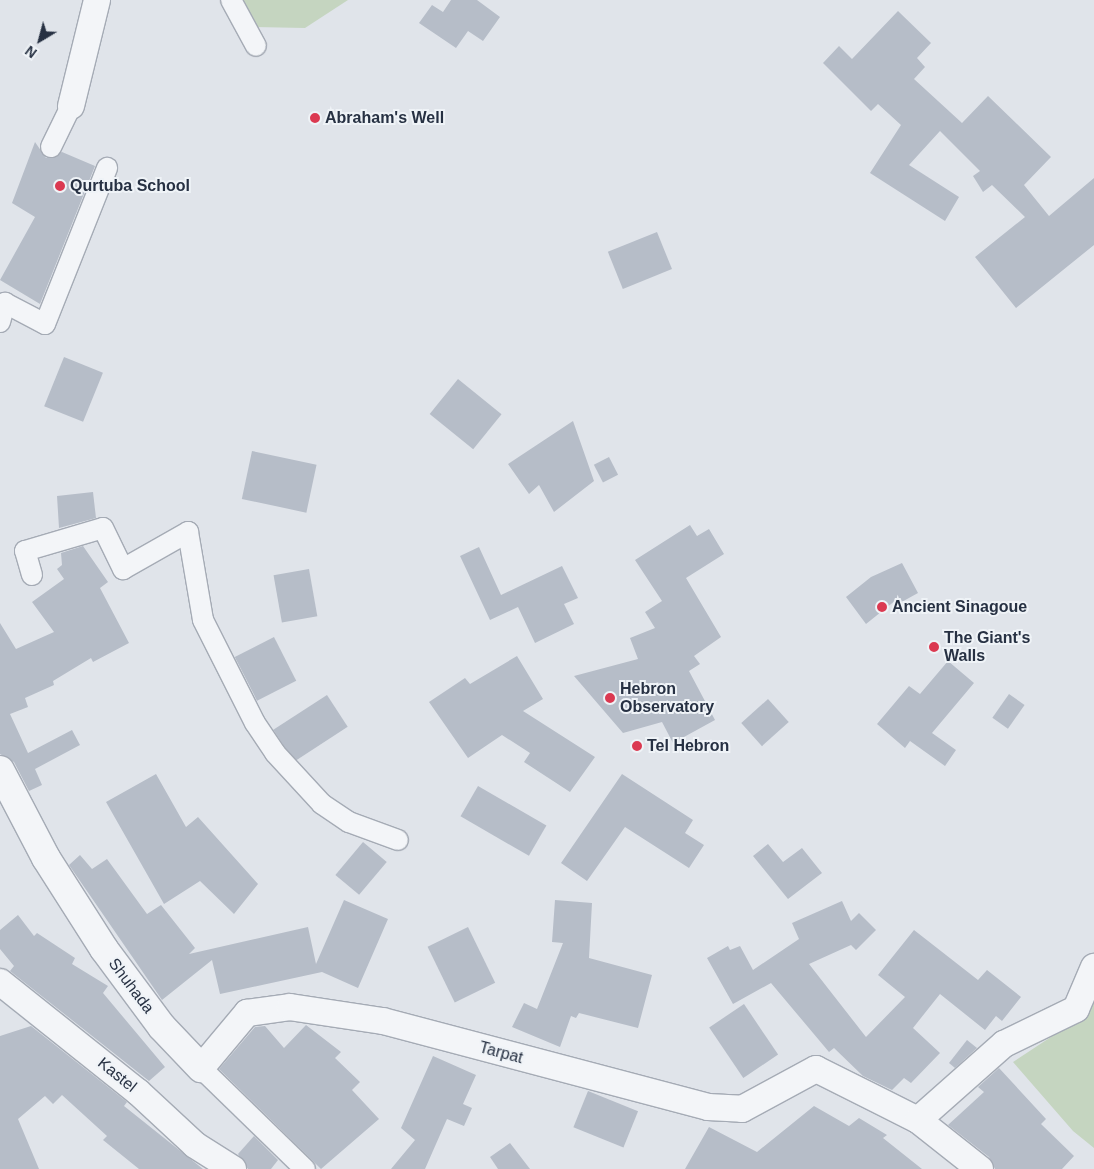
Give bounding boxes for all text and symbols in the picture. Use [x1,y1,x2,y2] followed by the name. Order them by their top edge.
[15,15,65,65] north arrow
[22,43,40,61] text: N
[325,108,444,128] place label: Abraham's Well
[309,112,321,124] marker: Abraham's Well
[70,176,190,196] place label: Qurtuba School
[54,180,66,192] marker: Qurtuba School
[892,597,1027,617] place label: Ancient Sinagoue
[876,601,888,613] marker: Ancient Sinagoue
[944,628,1030,666] place label: The Giant's Walls
[928,641,940,653] marker: The Giant's Walls
[620,679,714,717] place label: Hebron Observatory
[604,692,616,704] marker: Hebron Observatory
[647,736,729,756] place label: Tel Hebron
[631,740,643,752] marker: Tel Hebron
[104,955,158,1017] street label: Shuhada
[477,1038,525,1068] street label: Tarpat
[94,1054,140,1096] street label: Kastel

